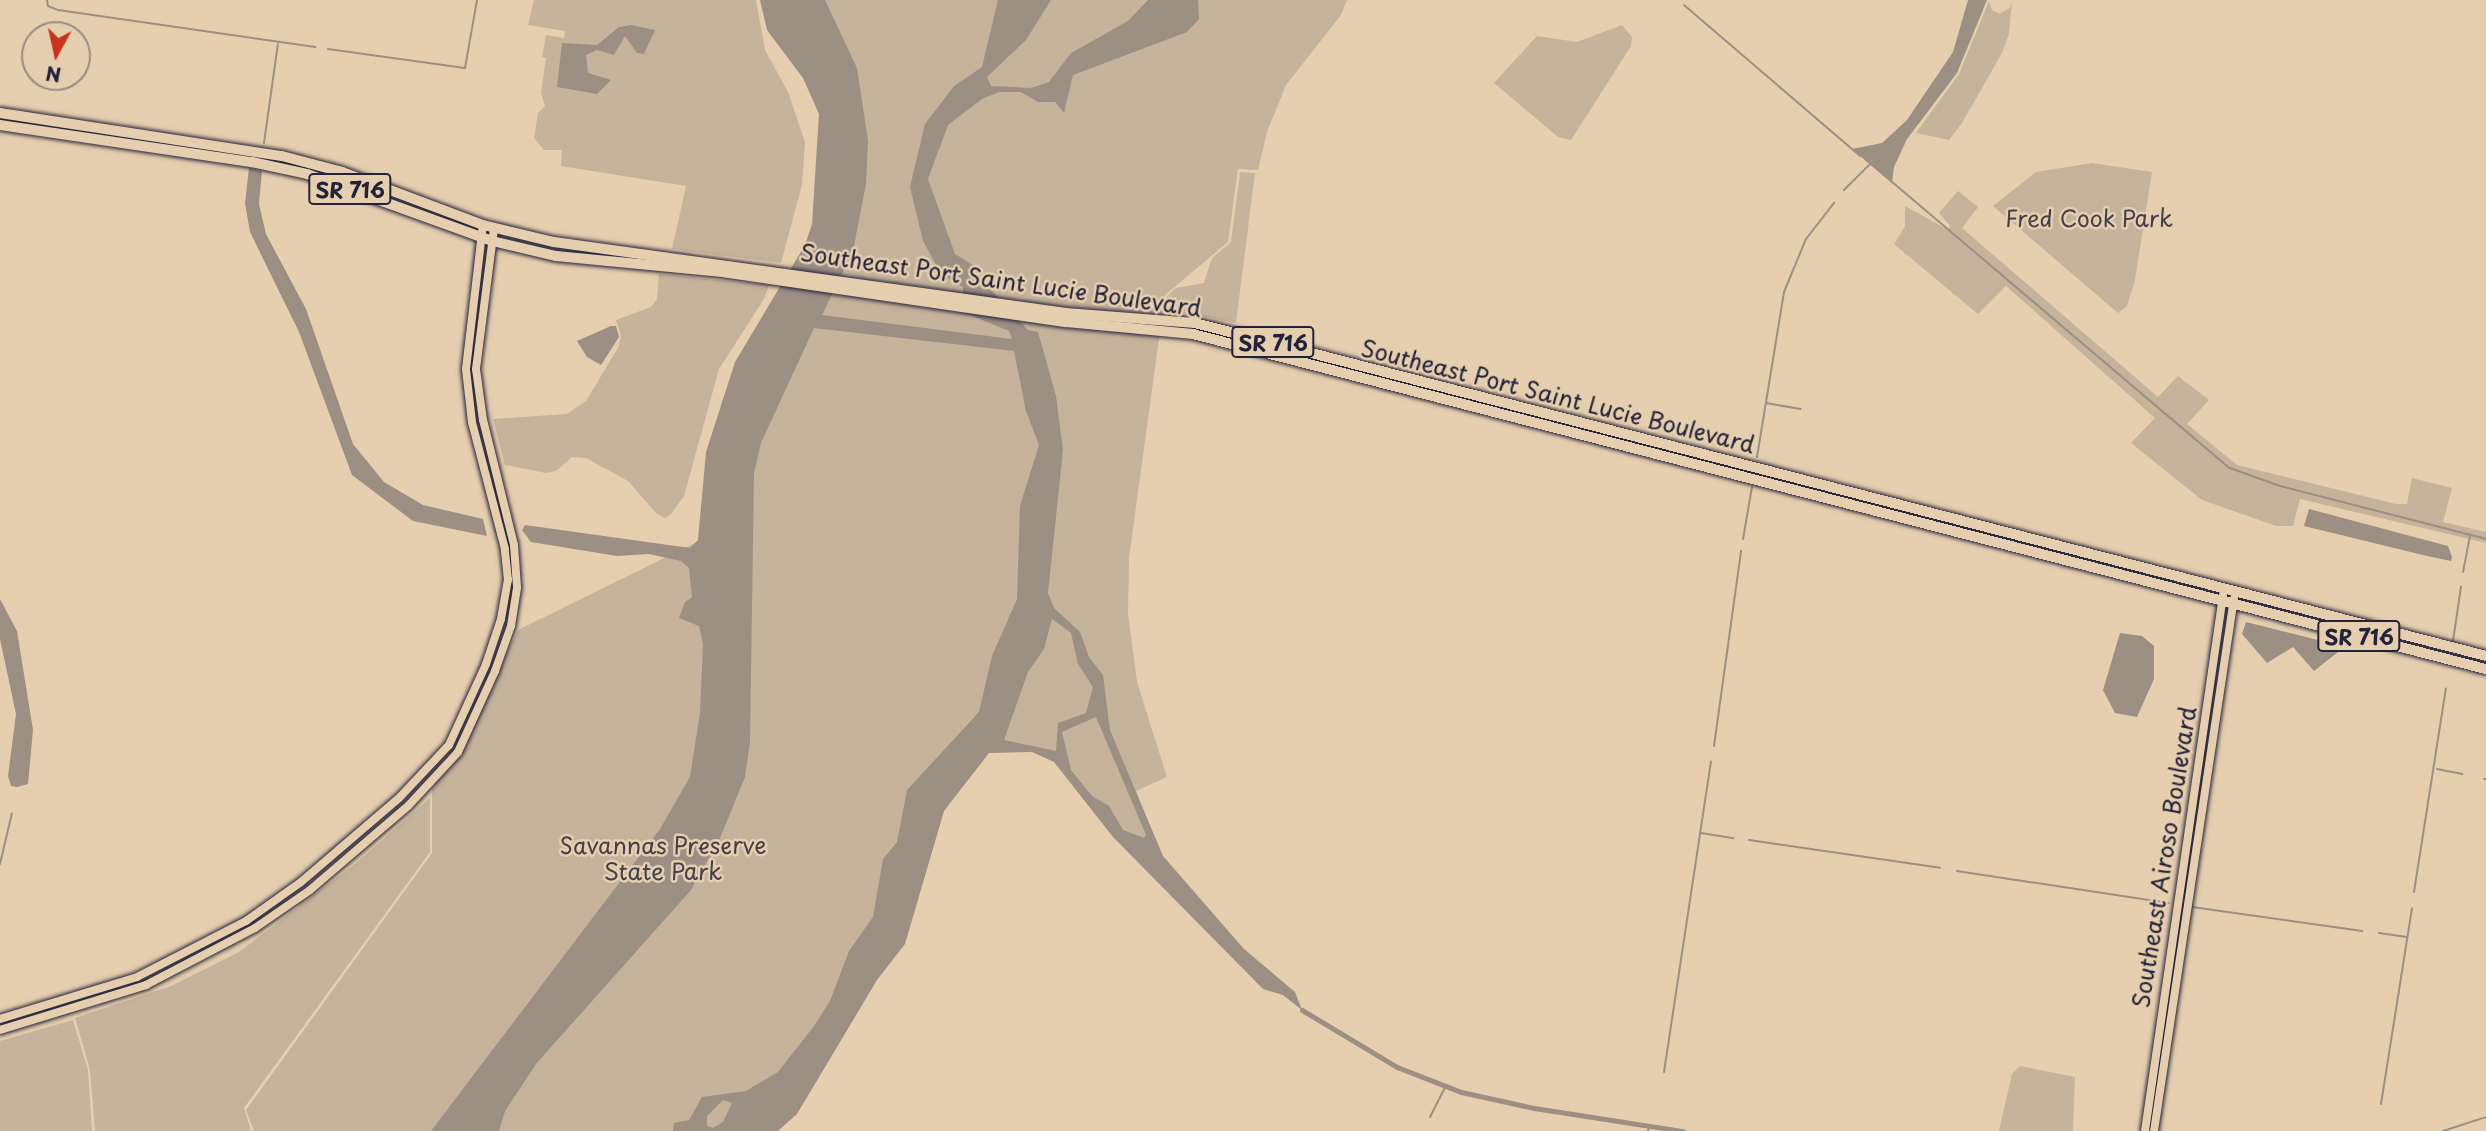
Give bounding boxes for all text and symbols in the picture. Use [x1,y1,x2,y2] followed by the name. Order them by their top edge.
[21,21,91,91] north arrow
[44,60,63,90] text: N
[306,172,394,206] road number: SR 716
[2004,204,2174,232] park label: Fred Cook Park
[797,238,1205,322] street label: Southeast Port Saint Lucie Boulevard
[1229,324,1317,360] road number: SR 716
[1357,333,1759,459] street label: Southeast Port Saint Lucie Boulevard
[2315,618,2403,654] road number: SR 716
[2127,705,2201,1009] street label: Southeast Airoso Boulevard
[560,831,766,885] park label: Savannas Preserve State Park

